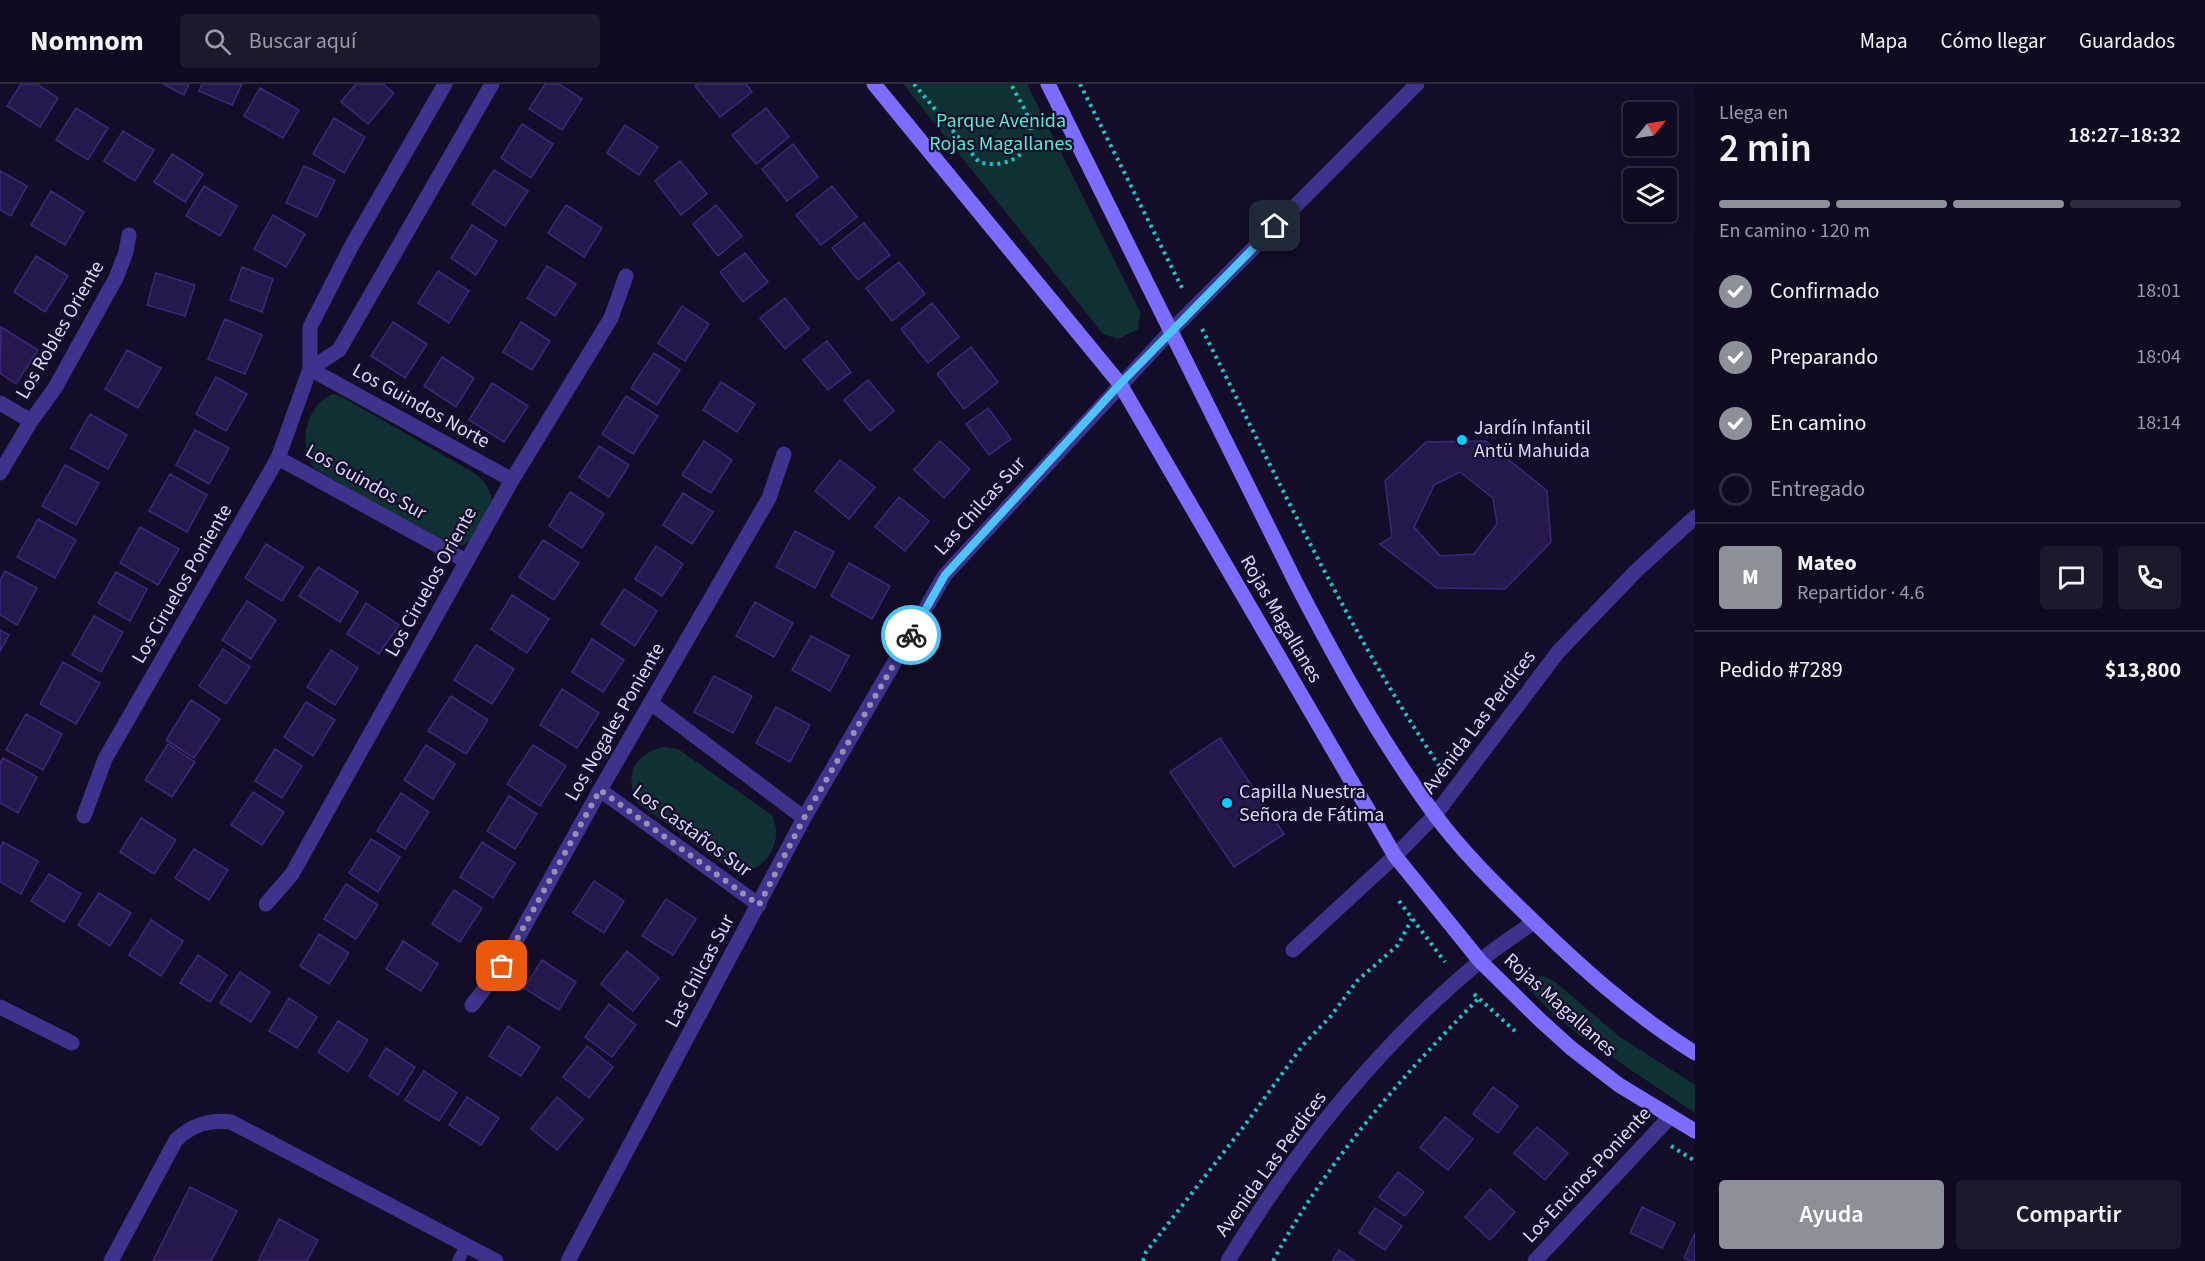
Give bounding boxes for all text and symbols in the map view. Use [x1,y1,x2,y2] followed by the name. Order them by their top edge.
[180,14,600,68] search box
[30,21,144,61] text: Nomnom
[201,25,234,58] icon: search
[249,25,356,57] text: Buscar aquí
[1860,26,1908,56] text: Mapa
[1941,26,2046,56] text: Cómo llegar
[2079,26,2175,56] text: Guardados
[1719,99,1788,127] text: Llega en
[1623,102,1677,156] north arrow
[1623,102,1677,222] map controls
[929,107,1073,158] park label: Parque Avenida Rojas Magallanes
[2068,119,2181,151] text: 18:27–18:32
[1719,121,1812,177] text: 2 min
[1623,168,1677,222] button: layers
[1249,200,1300,251] pin
[1258,209,1291,242] icon: home
[1719,217,1870,245] text: En camino · 120 m
[9,256,111,404] street label: Los Robles Oriente
[1719,275,1752,308] icon: check
[1770,275,1879,307] text: Confirmado
[2136,277,2181,305] text: 18:01
[1719,341,1752,374] icon: check
[1770,341,1878,373] text: Preparando
[2136,343,2181,371] text: 18:04
[347,357,495,455] street label: Los Guindos Norte
[1719,407,1752,440] icon: check
[1770,407,1867,439] text: En camino
[2136,409,2181,437] text: 18:14
[1474,414,1591,465] place label: Jardín Infantil Antü Mahuida
[1455,433,1469,447] marker: Jardín Infantil Antü Mahuida
[300,437,432,527] street label: Los Guindos Sur
[928,450,1032,562] street label: Las Chilcas Sur
[1770,473,1865,505] text: Entregado
[125,499,239,669] street label: Los Ciruelos Poniente
[378,502,484,662] street label: Los Ciruelos Oriente
[2040,546,2103,609] button: chat
[2118,546,2181,609] button: phone
[1797,547,1857,579] text: Mateo
[1233,550,1329,688] street label: Rojas Magallanes
[1742,561,1759,593] text: M
[1797,579,1924,607] text: Repartidor · 4.6
[881,605,941,665] courier
[895,619,928,652] icon: bike
[558,638,672,806] street label: Los Nogales Poniente
[1416,644,1542,800] street label: Avenida Las Perdices
[1719,654,1843,686] text: Pedido #7289
[2105,654,2181,686] text: $13,800
[627,778,757,884] street label: Los Castaños Sur
[1239,778,1384,829] place label: Capilla Nuestra Señora de Fátima
[1220,796,1234,810] marker: Capilla Nuestra Señora de Fátima
[658,909,742,1032] street label: Las Chilcas Sur
[476,940,527,991] pin
[1497,947,1623,1063] street label: Rojas Magallanes
[485,949,518,982] icon: bag
[1209,1086,1333,1242] street label: Avenida Las Perdices
[1516,1101,1658,1249] street label: Los Encinos Poniente
[1719,1180,1944,1249] button: Ayuda
[1956,1180,2181,1249] button: Compartir

